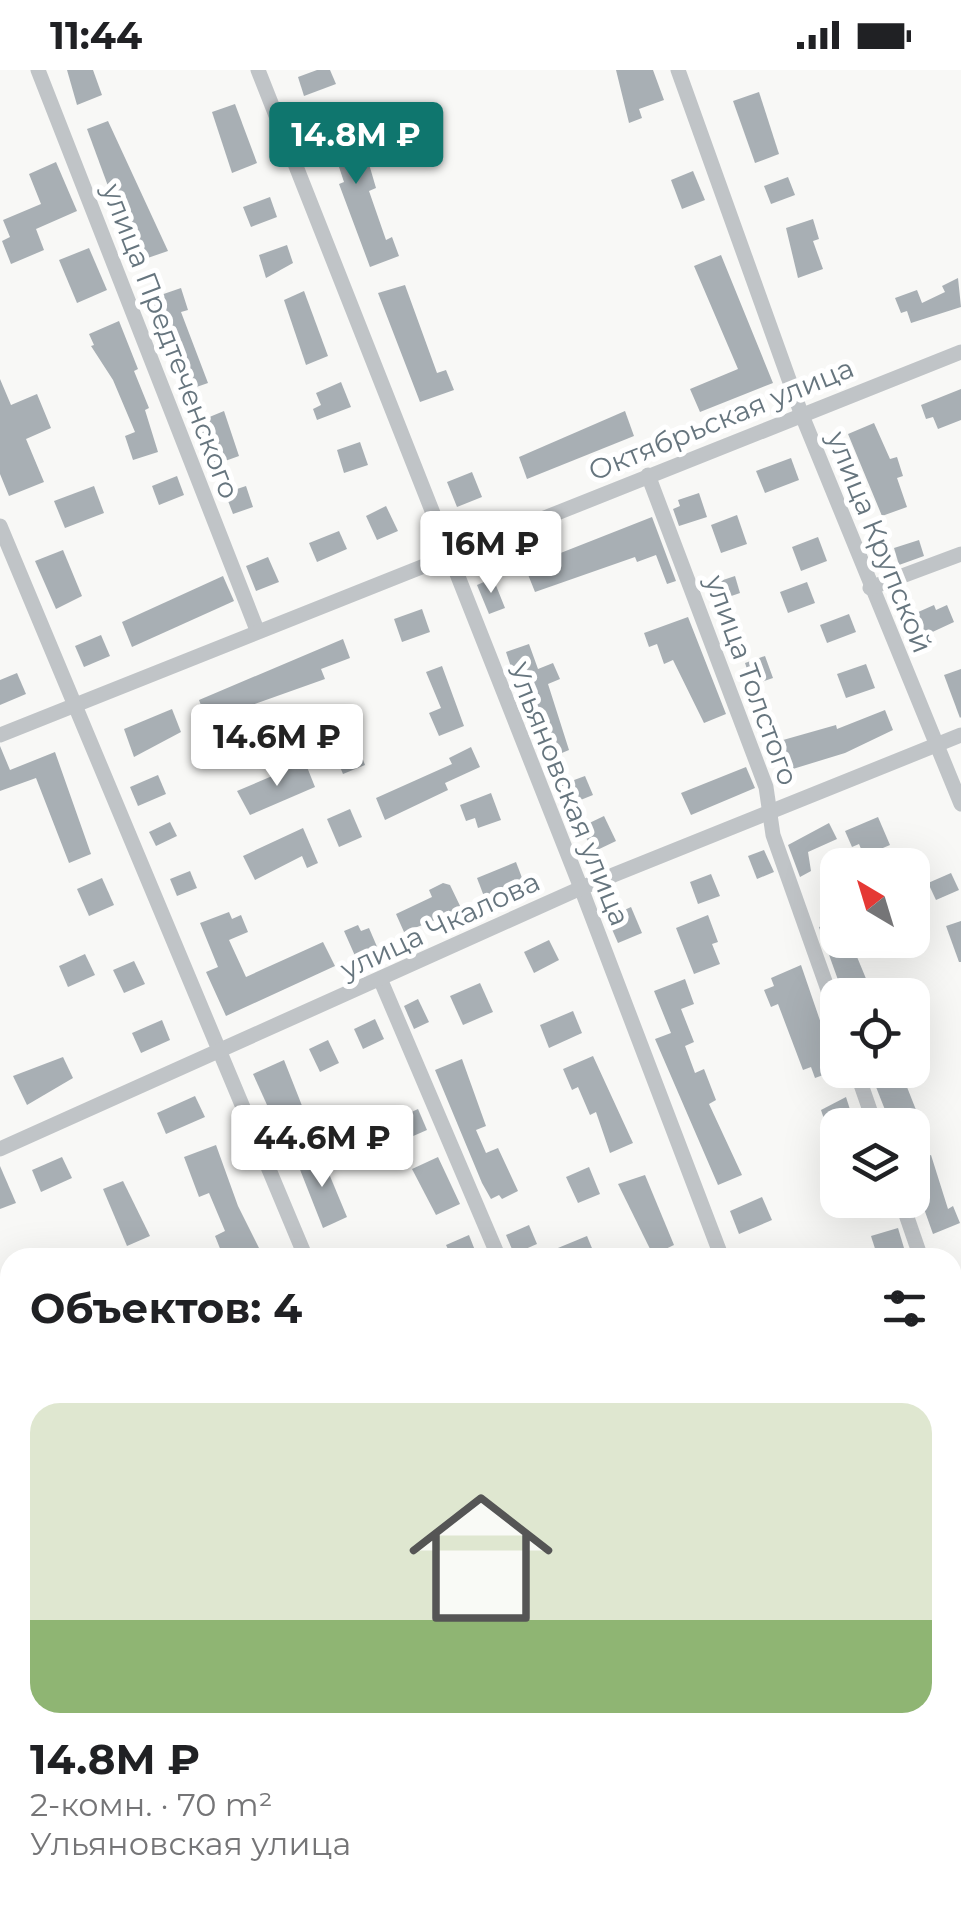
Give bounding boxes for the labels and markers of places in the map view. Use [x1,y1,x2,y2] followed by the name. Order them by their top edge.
[264,102,448,187] pin: 14.8M ₽
[421,511,561,596] pin: 16M ₽
[185,704,369,789] pin: 14.6M ₽
[230,1105,414,1190] pin: 44.6M ₽

